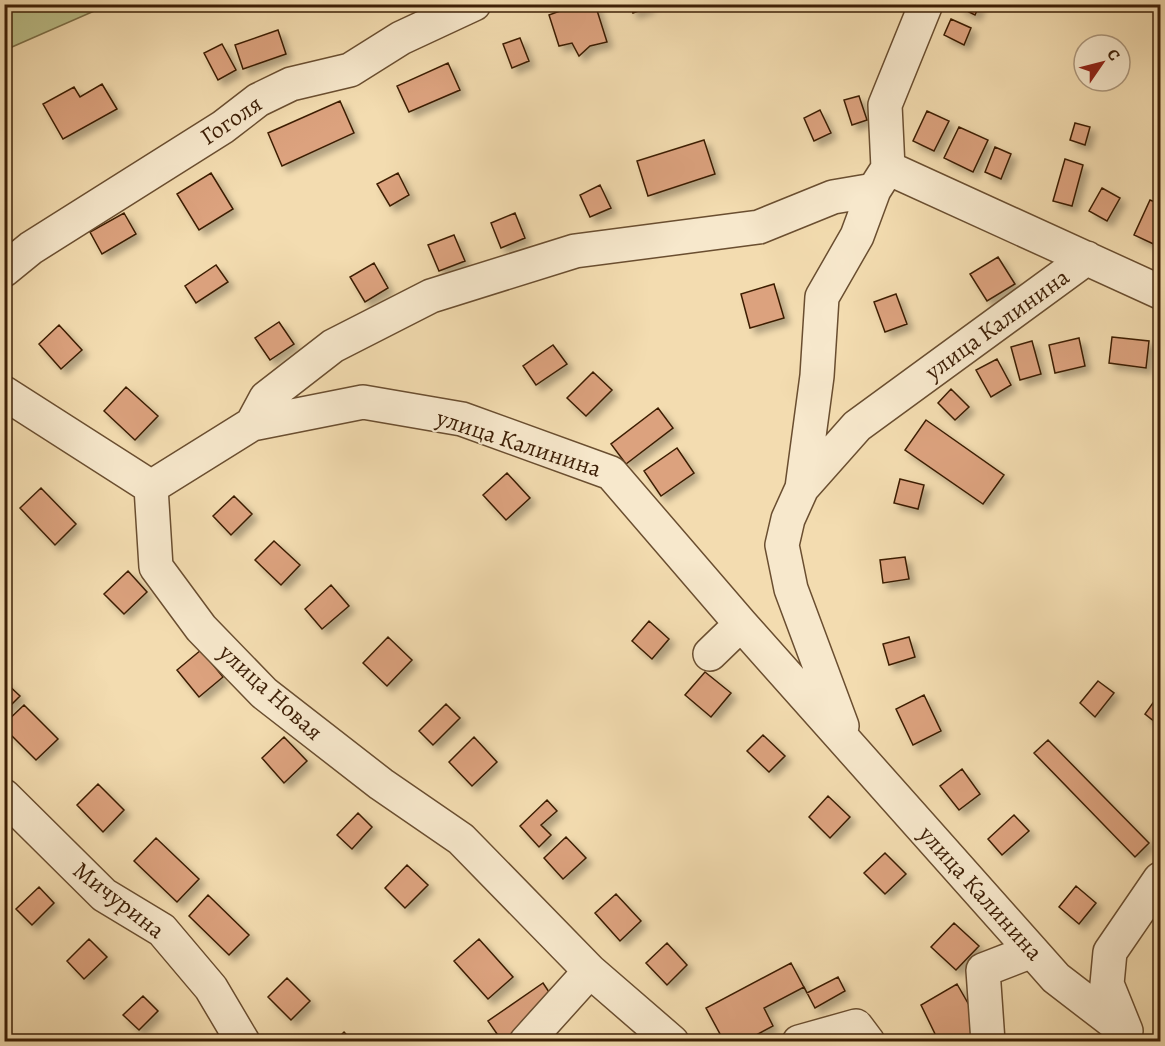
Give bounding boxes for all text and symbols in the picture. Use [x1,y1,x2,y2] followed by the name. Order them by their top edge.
[1072,33,1132,93] north arrow
[1102,45,1125,65] text: С
[194,88,268,152] street label: Гоголя
[918,261,1076,388] street label: улица Калинина
[432,401,605,485] street label: улица Калинина
[211,636,330,747] street label: улица Новая
[911,818,1050,967] street label: улица Калинина
[66,854,172,946] street label: Мичурина

